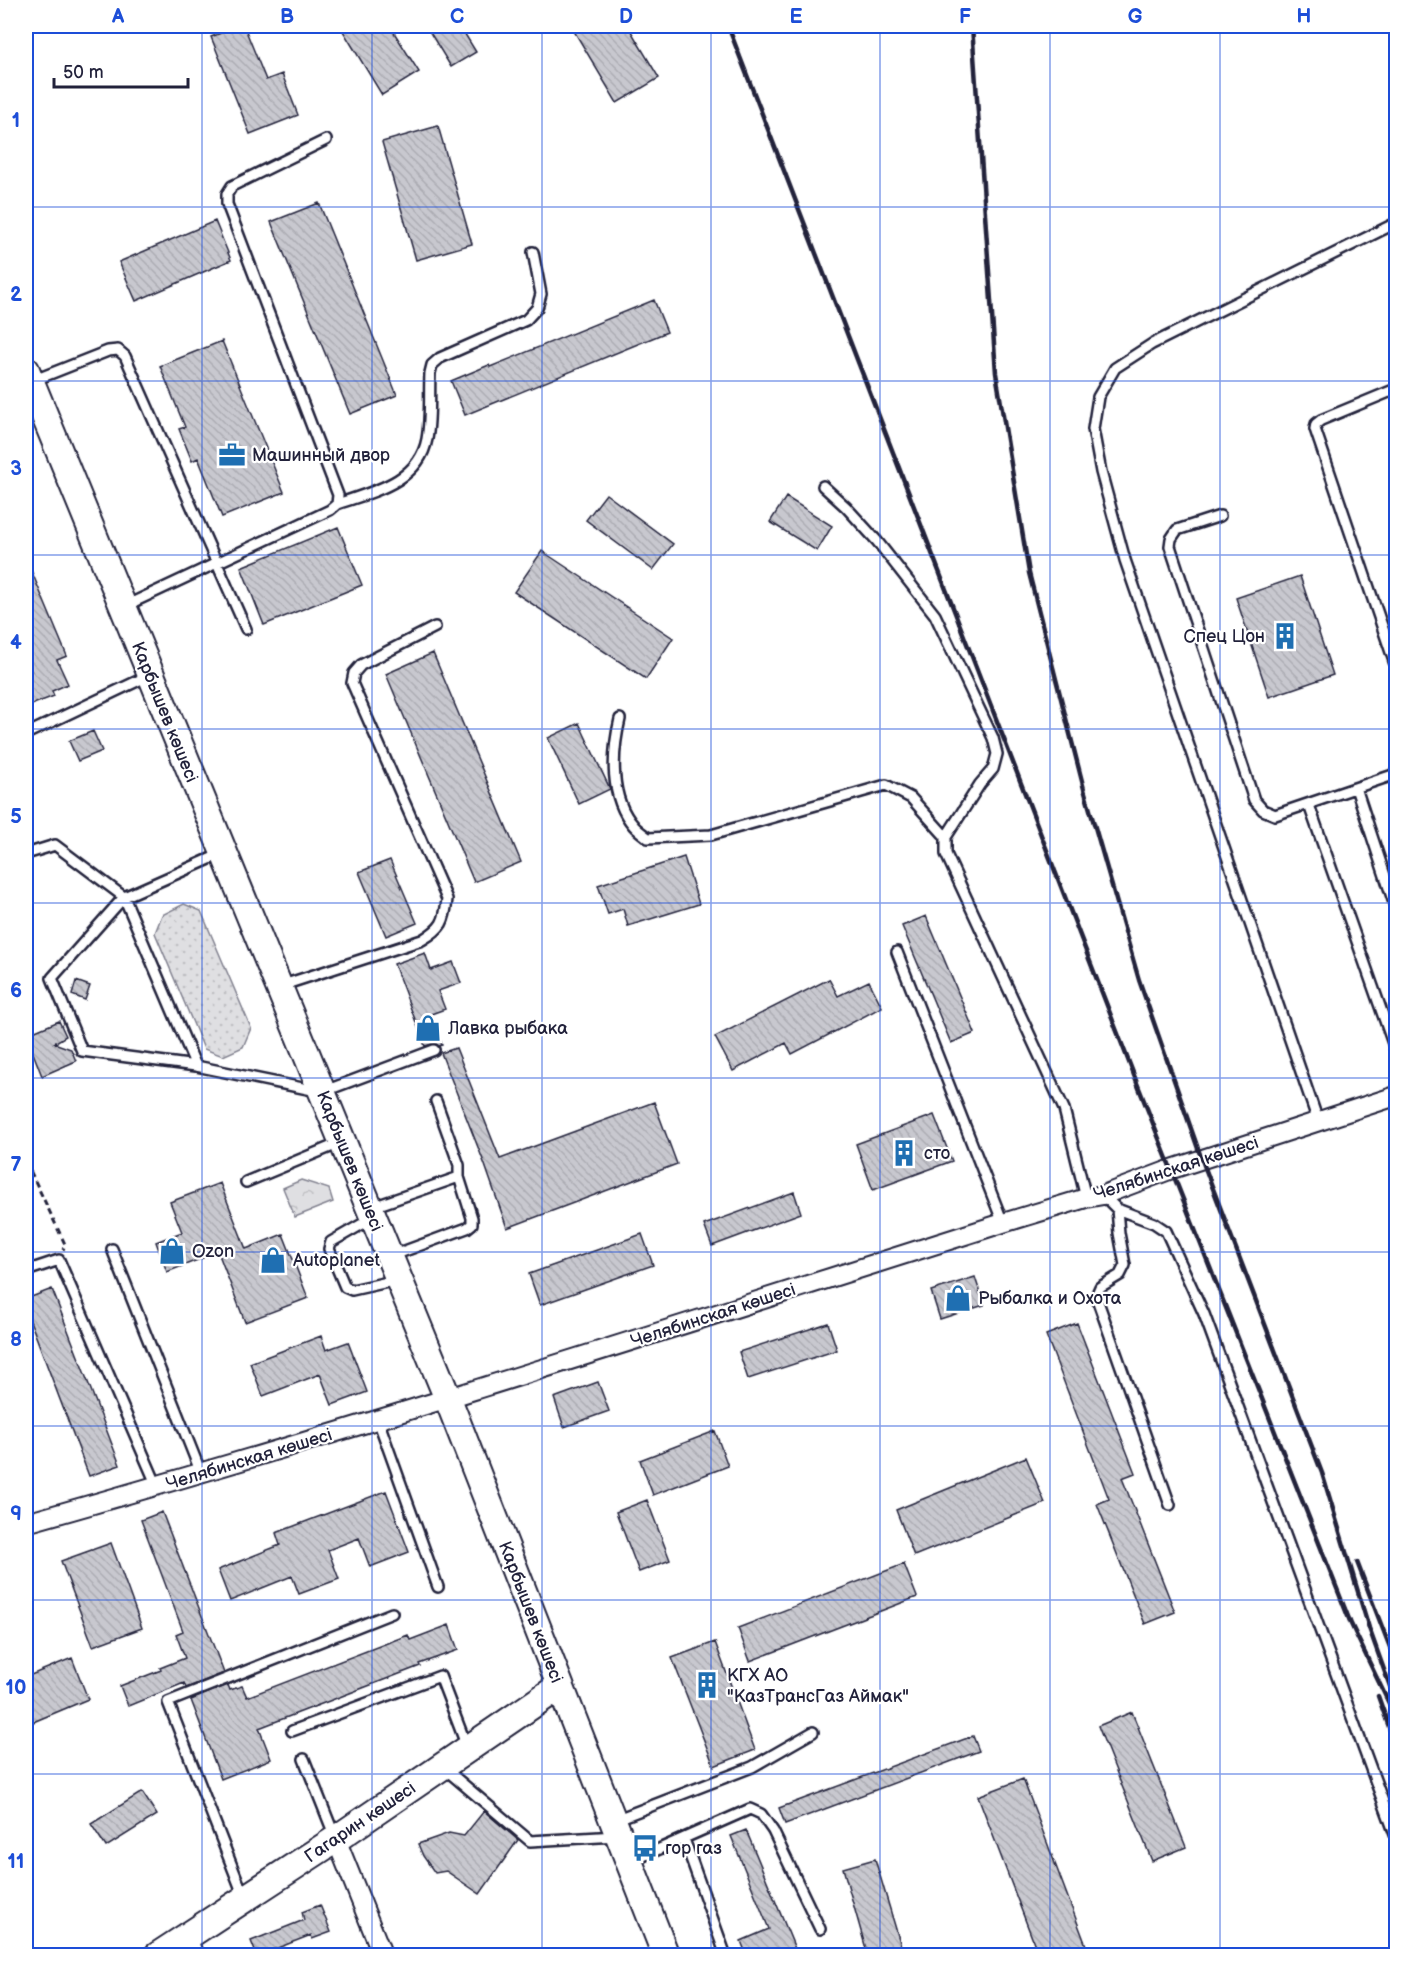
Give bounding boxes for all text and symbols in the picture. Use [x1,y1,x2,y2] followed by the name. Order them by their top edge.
[111,5,125,29] text: A
[280,5,294,29] text: B
[450,5,464,29] text: C
[619,5,633,29] text: D
[790,5,803,29] text: E
[959,5,971,29] text: F
[1128,5,1143,29] text: G
[1297,5,1311,29] text: H
[54,51,188,89] scale bar
[63,62,104,83] text: 50 m
[12,109,20,133] text: 1
[10,283,22,307] text: 2
[217,440,247,470] office icon: Машинный двор
[252,445,390,466] place label: Машинный двор
[10,457,22,481] text: 3
[1270,621,1300,651] building icon: Спец Цон
[1184,626,1265,647] place label: Спец Цон
[10,631,22,655] text: 4
[127,639,202,786] street label: Карбышев көшесі
[10,805,22,829] text: 5
[10,979,22,1003] text: 6
[413,1013,443,1043] shop icon: Лавка рыбака
[447,1018,568,1039] place label: Лавка рыбака
[312,1088,387,1235] street label: Карбышев көшесі
[1091,1132,1261,1205] street label: Челябинская көшесі
[889,1138,919,1168] building icon: сто
[924,1143,950,1164] place label: сто
[10,1153,22,1177] text: 7
[157,1236,187,1266] shop icon: Ozon
[192,1241,234,1262] place label: Ozon
[258,1245,288,1275] shop icon: Autoplanet
[293,1250,380,1271] place label: Autoplanet
[628,1279,798,1352] street label: Челябинская көшесі
[943,1283,973,1313] shop icon: Рыбалка и Охота
[978,1288,1122,1309] place label: Рыбалка и Охота
[10,1328,22,1352] text: 8
[164,1424,335,1495] street label: Челябинская көшесі
[10,1502,22,1526] text: 9
[494,1538,567,1686] street label: Карбышев көшесі
[727,1665,909,1707] place label: КГХ АО "КазТрансГаз Аймак"
[692,1670,722,1700] building icon: КГХ АО "КазТрансГаз Аймак"
[6,1676,26,1700] text: 10
[301,1778,420,1867] street label: Гагарин көшесі
[630,1833,660,1863] bus stop icon: гор газ
[665,1838,722,1859] place label: гор газ
[8,1850,24,1874] text: 11

